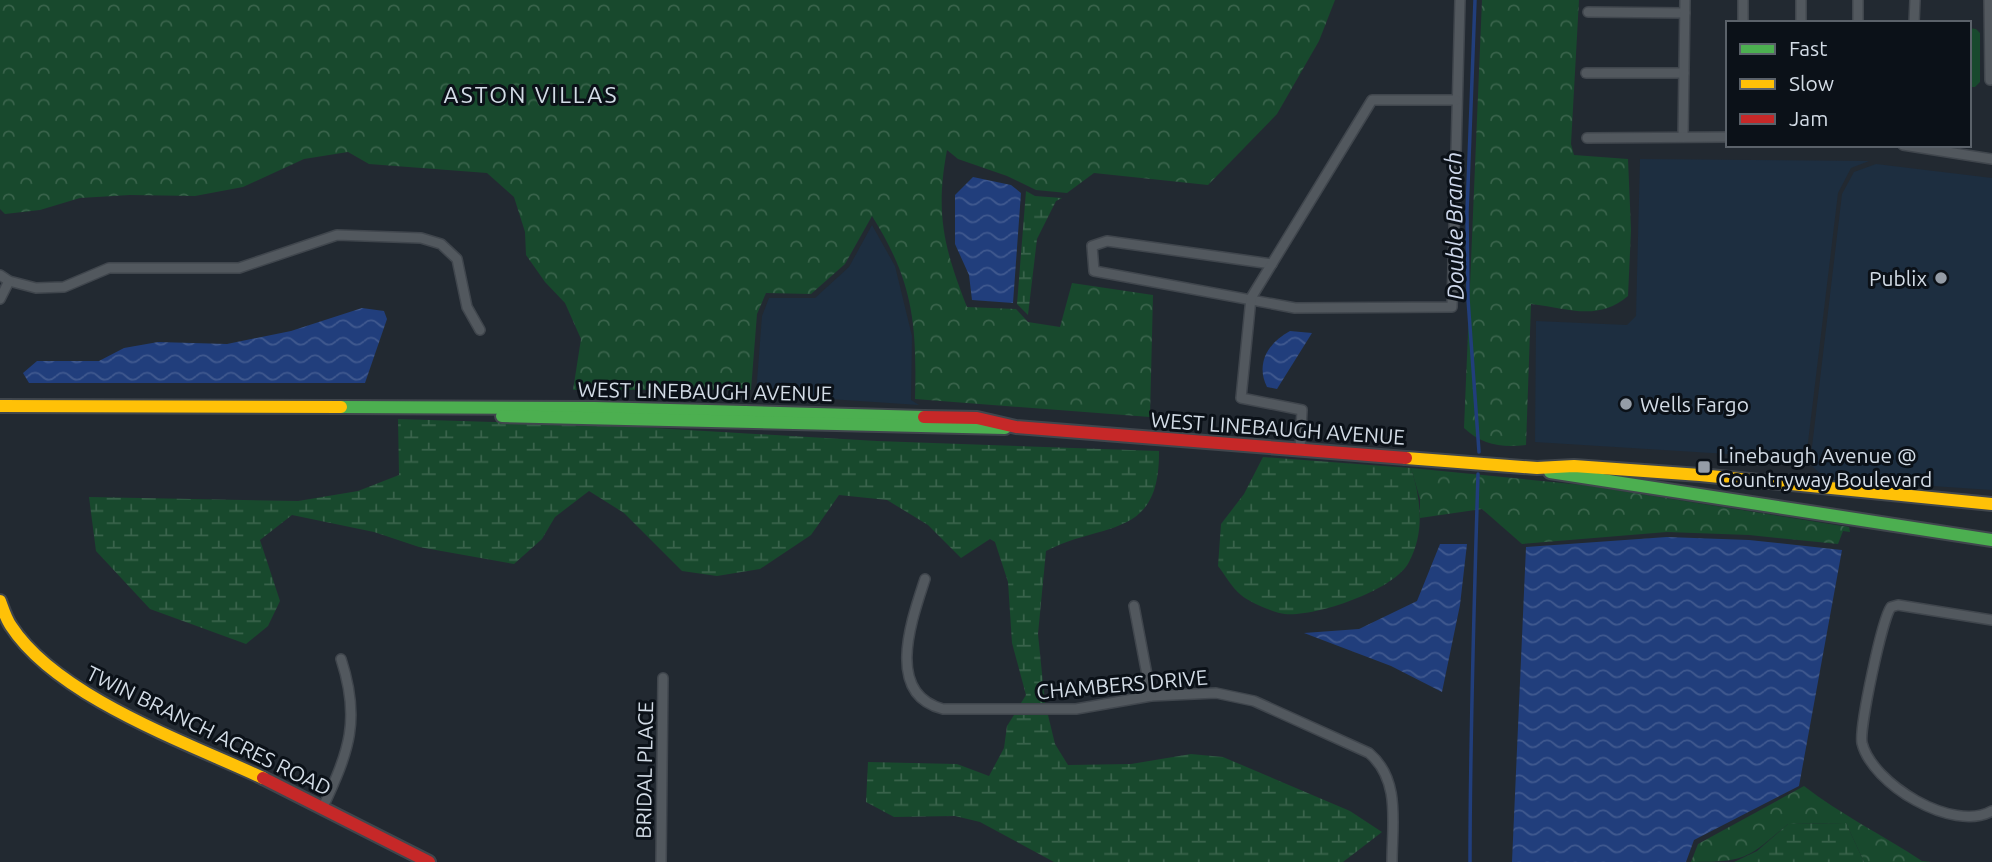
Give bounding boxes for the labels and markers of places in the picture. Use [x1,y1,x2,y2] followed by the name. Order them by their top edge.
[1869,266,1927,290] place label: Publix
[1933,270,1949,286] marker: Publix
[1640,392,1749,416] place label: Wells Fargo
[1618,396,1634,412] marker: Wells Fargo
[1718,443,1932,491] place label: Linebaugh Avenue @ Countryway Boulevard
[1696,459,1712,475] marker: Linebaugh Avenue @ Countryway Boulevard

